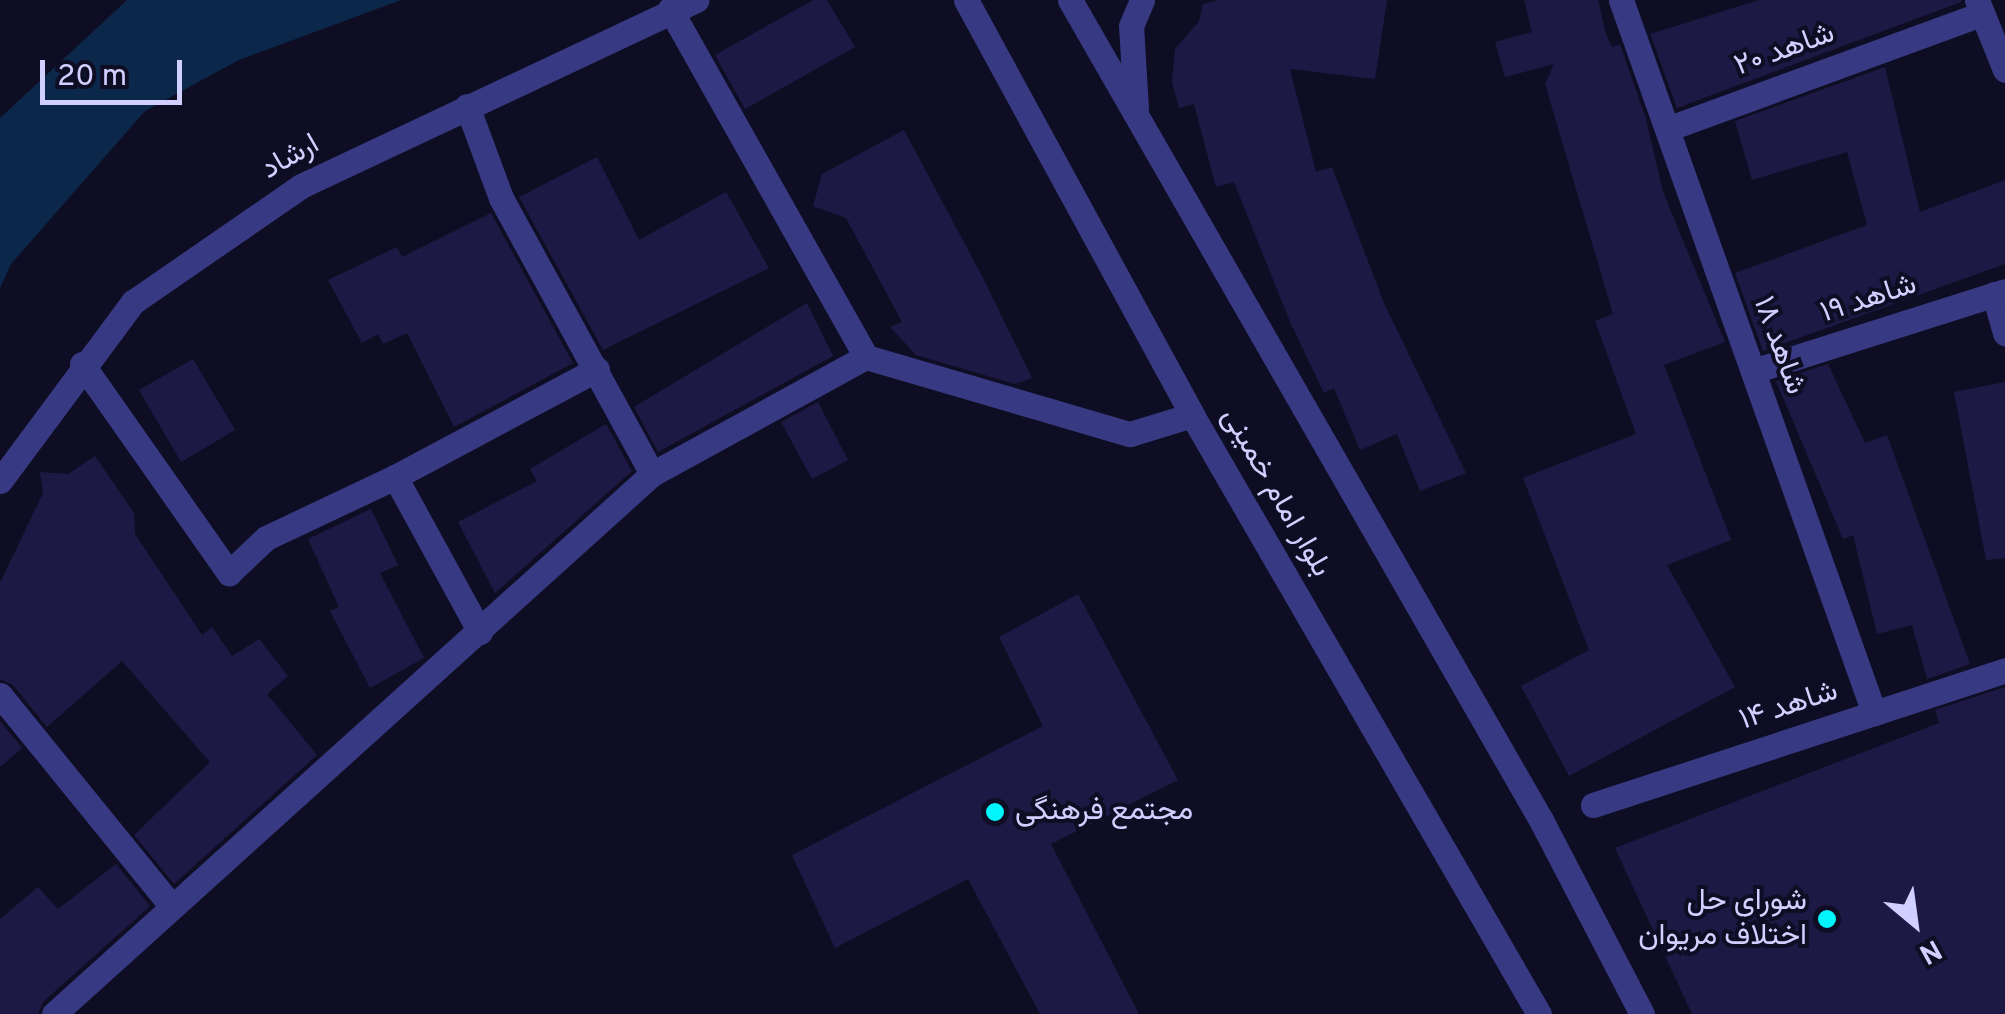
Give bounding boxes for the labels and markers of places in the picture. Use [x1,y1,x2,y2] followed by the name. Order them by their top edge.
[1015,794,1193,830] place label: مجتمع فرهنگی
[984,801,1006,823] marker: مجتمع فرهنگی
[1638,884,1807,954] place label: شورای حل اختلاف مریوان
[1816,908,1838,930] marker: شورای حل اختلاف مریوان

